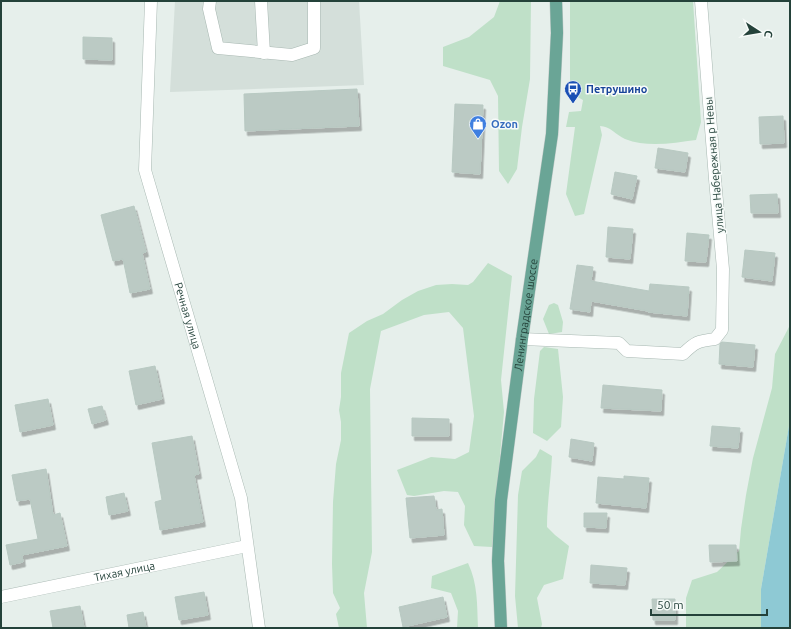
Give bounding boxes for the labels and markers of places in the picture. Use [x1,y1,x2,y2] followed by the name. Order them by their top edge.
[563,79,583,104] bus stop icon: Петрушино
[586,83,648,95] place label: Петрушино
[468,114,488,139] shop icon: Ozon
[491,118,518,130] place label: Ozon

